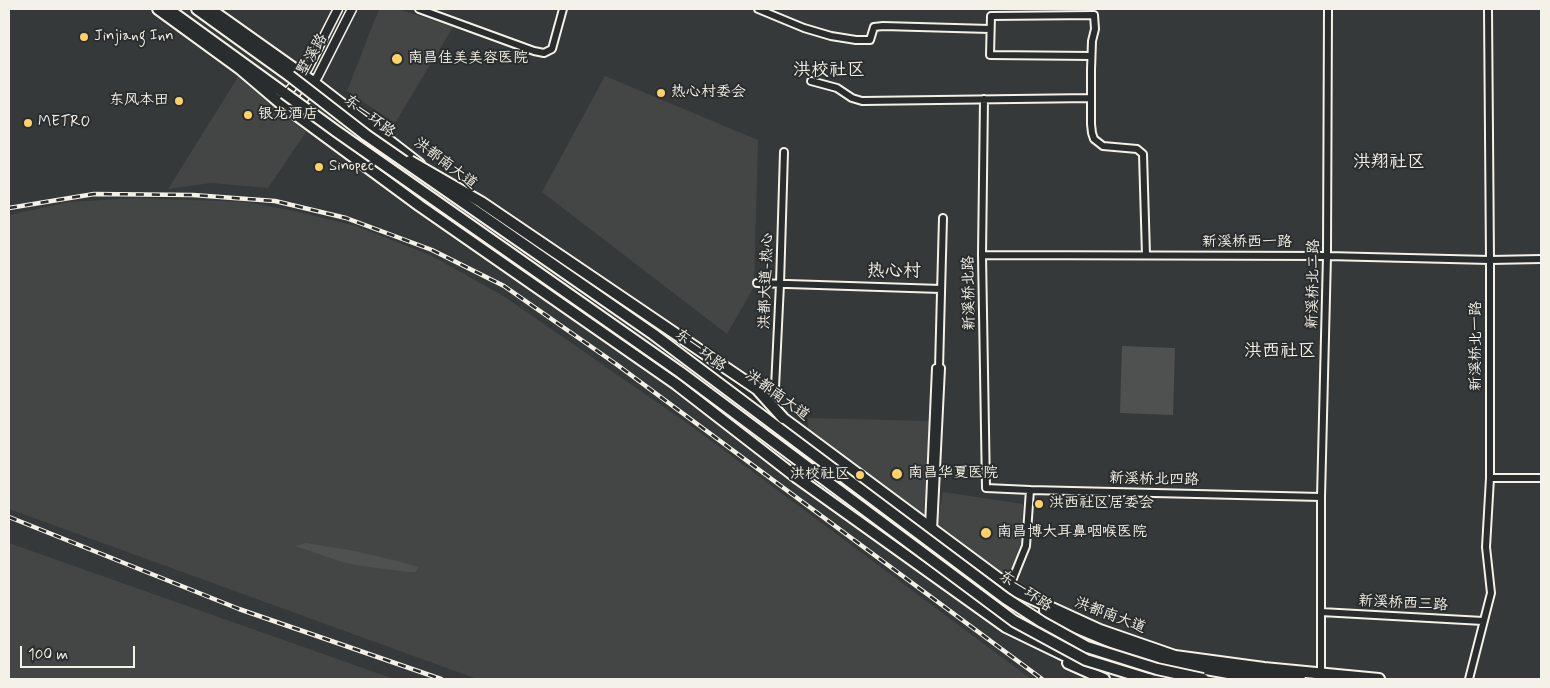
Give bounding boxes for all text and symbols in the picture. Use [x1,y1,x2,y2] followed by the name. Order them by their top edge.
[94,28,174,46] place label: Jinjiang Inn
[78,31,90,43] marker: Jinjiang Inn
[294,31,332,79] street label: 墅溪路
[408,50,528,68] place label: 南昌佳美美容医院
[390,52,404,66] marker: 南昌佳美美容医院
[793,60,865,82] district label: 洪校社区
[671,84,746,102] place label: 热心村委会
[655,87,667,99] marker: 热心村委会
[109,92,169,110] place label: 东风本田
[340,92,398,142] street label: 东一环路
[173,95,185,107] marker: 东风本田
[258,106,318,124] place label: 银龙酒店
[242,109,254,121] marker: 银龙酒店
[38,114,90,132] place label: METRO
[22,117,34,129] marker: METRO
[410,134,480,194] street label: 洪都南大道
[1353,152,1425,174] district label: 洪翔社区
[329,158,374,176] place label: Sinopec
[313,161,325,173] marker: Sinopec
[756,232,778,330] street label: 洪都大道-热心
[1202,234,1292,252] street label: 新溪桥西一路
[1304,239,1324,329] street label: 新溪桥北二路
[960,255,980,331] street label: 新溪桥北路
[867,261,921,283] district label: 热心村
[1468,301,1486,391] street label: 新溪桥北一路
[671,326,729,376] street label: 东一环路
[1244,341,1316,363] district label: 洪西社区
[741,367,813,425] street label: 洪都南大道
[908,465,998,483] place label: 南昌华夏医院
[790,466,850,484] place label: 洪校社区
[890,467,904,481] marker: 南昌华夏医院
[854,469,866,481] marker: 洪校社区
[1109,470,1199,490] street label: 新溪桥北四路
[1049,495,1154,513] place label: 洪西社区居委会
[1033,498,1045,510] marker: 洪西社区居委会
[997,524,1147,542] place label: 南昌博大耳鼻咽喉医院
[979,526,993,540] marker: 南昌博大耳鼻咽喉医院
[995,568,1055,616] street label: 东一环路
[1358,593,1448,615] street label: 新溪桥西三路
[1072,594,1148,638] street label: 洪都南大道
[22,636,138,668] scale bar
[28,645,68,665] text: 100 m

